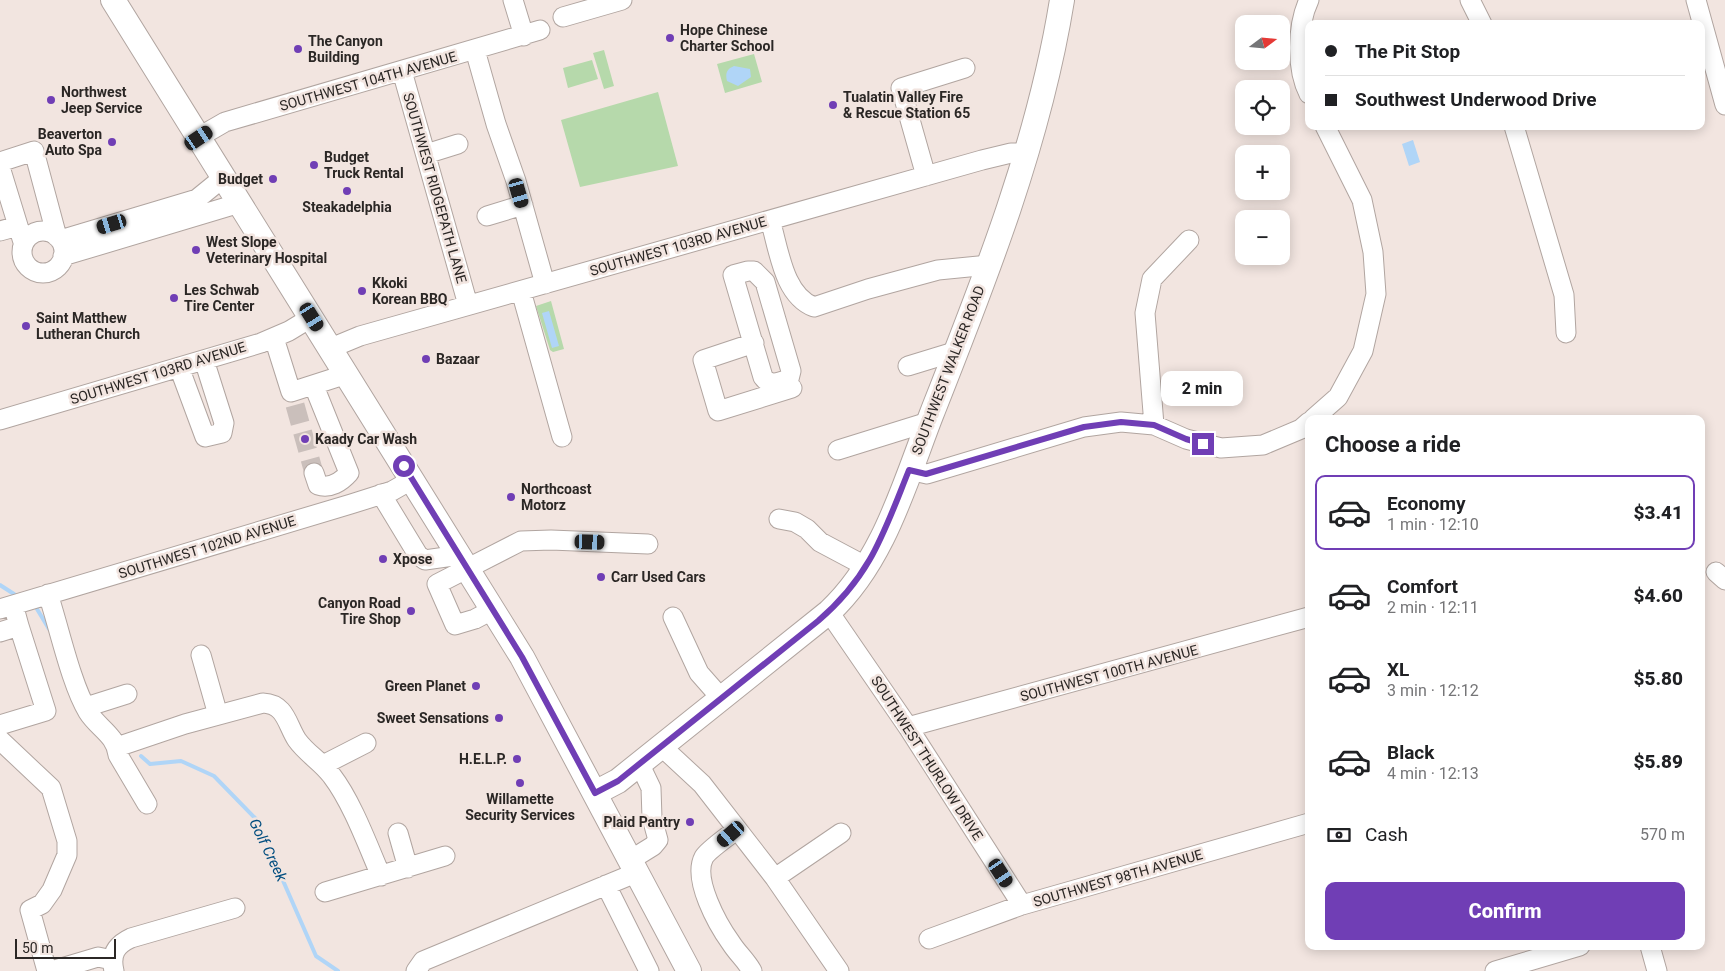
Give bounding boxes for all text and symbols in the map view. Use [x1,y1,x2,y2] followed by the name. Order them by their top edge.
[1235,15,1290,70] north arrow
[1235,15,1290,265] map controls
[680,22,774,54] place label: Hope Chinese Charter School
[664,32,676,44] marker: Hope Chinese Charter School
[308,33,383,65] place label: The Canyon Building
[1355,40,1460,63] text: The Pit Stop
[292,43,304,55] marker: The Canyon Building
[278,48,458,114] street label: SOUTHWEST 104TH AVENUE
[1235,80,1290,135] button: locate
[61,84,143,116] place label: Northwest Jeep Service
[1355,88,1596,111] text: Southwest Underwood Drive
[843,89,970,121] place label: Tualatin Valley Fire & Rescue Station 65
[400,91,470,285] street label: SOUTHWEST RIDGEPATH LANE
[45,94,57,106] marker: Northwest Jeep Service
[827,99,839,111] marker: Tualatin Valley Fire & Rescue Station 65
[182,123,215,153] car
[38,126,102,158] place label: Beaverton Auto Spa
[106,136,118,148] marker: Beaverton Auto Spa
[1235,145,1290,200] button: +
[324,149,404,181] place label: Budget Truck Rental
[308,159,320,171] marker: Budget Truck Rental
[218,171,263,187] place label: Budget
[267,173,279,185] marker: Budget
[507,177,530,209] car
[341,185,353,197] marker: Steakadelphia
[302,199,392,215] place label: Steakadelphia
[1235,210,1290,265] button: −
[95,212,128,236] car
[588,213,768,279] street label: SOUTHWEST 103RD AVENUE
[206,234,327,266] place label: West Slope Veterinary Hospital
[190,244,202,256] marker: West Slope Veterinary Hospital
[372,275,448,307] place label: Kkoki Korean BBQ
[184,282,259,314] place label: Les Schwab Tire Center
[908,283,988,457] street label: SOUTHWEST WALKER ROAD
[356,285,368,297] marker: Kkoki Korean BBQ
[168,292,180,304] marker: Les Schwab Tire Center
[297,300,326,334] car
[36,310,140,342] place label: Saint Matthew Lutheran Church
[20,320,32,332] marker: Saint Matthew Lutheran Church
[68,339,248,407] street label: SOUTHWEST 103RD AVENUE
[436,351,480,367] place label: Bazaar
[420,353,432,365] marker: Bazaar
[1162,372,1244,406] callout: 2 min
[1182,379,1222,398] text: 2 min
[315,431,417,447] place label: Kaady Car Wash
[1325,432,1461,457] text: Choose a ride
[299,433,311,445] marker: Kaady Car Wash
[1192,433,1214,455] route end
[393,455,415,477] route start
[521,481,592,513] place label: Northcoast Motorz
[1327,490,1372,535] icon: car
[505,491,517,503] marker: Northcoast Motorz
[1387,492,1466,515] text: Economy
[1634,501,1683,524] text: $3.41
[117,512,297,582] street label: SOUTHWEST 102ND AVENUE
[1387,515,1479,534] text: 1 min · 12:10
[574,534,605,550] car
[393,551,433,567] place label: Xpose
[377,553,389,565] marker: Xpose
[611,569,706,585] place label: Carr Used Cars
[595,571,607,583] marker: Carr Used Cars
[1327,573,1372,618] icon: car
[1387,575,1458,598] text: Comfort
[1634,584,1683,607] text: $4.60
[318,595,401,627] place label: Canyon Road Tire Shop
[1387,598,1479,617] text: 2 min · 12:11
[405,605,417,617] marker: Canyon Road Tire Shop
[1018,642,1200,704] street label: SOUTHWEST 100TH AVENUE
[1327,656,1372,701] icon: car
[1387,658,1409,681] text: XL
[1634,667,1683,690] text: $5.80
[868,673,986,843] street label: SOUTHWEST THURLOW DRIVE
[385,678,466,694] place label: Green Planet
[470,680,482,692] marker: Green Planet
[1387,681,1479,700] text: 3 min · 12:12
[377,710,489,726] place label: Sweet Sensations
[493,712,505,724] marker: Sweet Sensations
[1327,739,1372,784] icon: car
[1387,741,1434,764] text: Black
[1634,750,1683,773] text: $5.89
[459,751,507,767] place label: H.E.L.P.
[511,753,523,765] marker: H.E.L.P.
[1387,764,1479,783] text: 4 min · 12:13
[514,777,526,789] marker: Willamette Security Services
[465,791,575,823] place label: Willamette Security Services
[603,814,681,830] place label: Plaid Pantry
[245,816,291,885] water label: Golf Creek
[684,816,696,828] marker: Plaid Pantry
[714,818,747,850] car
[1325,821,1353,849] icon: cash
[1365,823,1408,846] text: Cash
[1640,825,1685,844] text: 570 m
[1031,846,1205,910] street label: SOUTHWEST 98TH AVENUE
[986,856,1015,890] car
[1325,882,1685,940] button: Confirm
[15,936,116,959] scale bar
[22,940,54,956] text: 50 m

